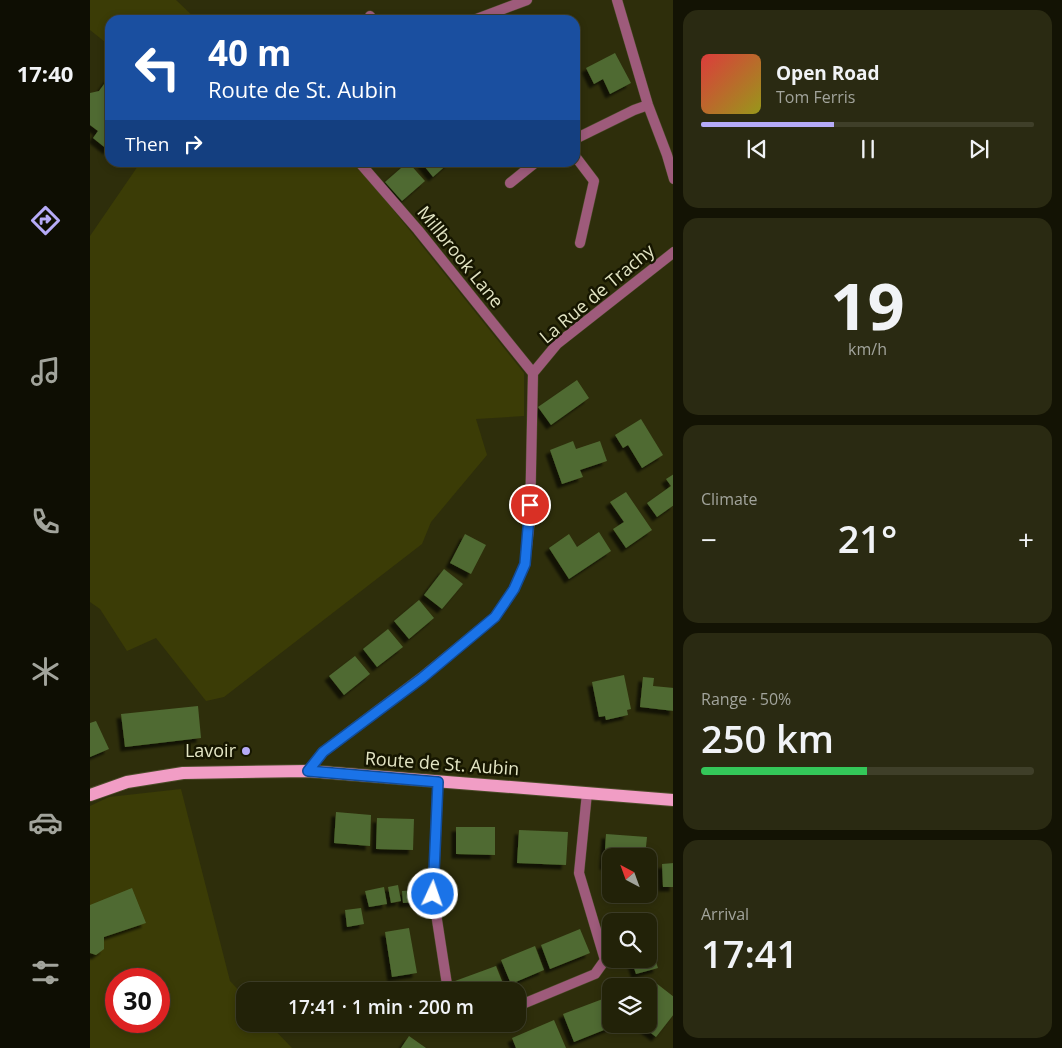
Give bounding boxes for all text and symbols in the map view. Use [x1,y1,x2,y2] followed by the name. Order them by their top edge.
[208,29,291,76] text: 40 m
[125,35,190,100] icon: left
[17,58,73,88] text: 17:40
[776,60,880,86] text: Open Road
[208,74,397,104] text: Route de St. Aubin
[776,86,855,108] text: Tom Ferris
[179,130,207,158] icon: right
[125,131,169,157] text: Then
[743,135,771,163] icon: previous
[854,135,882,163] icon: pause
[965,135,993,163] icon: next
[412,200,509,312] street label: Millbrook Lane
[28,203,63,238] icon: directions
[534,238,659,348] street label: La Rue de Trachy
[830,261,905,349] text: 19
[848,338,887,360] text: km/h
[28,354,63,389] icon: music
[509,484,551,526] pin
[701,488,758,510] text: Climate
[516,491,544,519] icon: arrive
[28,504,63,539] icon: phone
[838,512,897,564] text: 21°
[701,520,717,558] text: −
[1018,520,1034,558] text: +
[28,654,63,689] icon: climate
[701,688,791,710] text: Range · 50%
[701,712,834,764] text: 250 km
[185,738,237,762] place label: Lavoir
[240,745,252,757] marker: Lavoir
[364,746,520,780] street label: Route de St. Aubin
[28,805,63,840] icon: car
[602,848,658,902] north arrow
[602,848,657,1033] map controls
[406,867,458,919] position arrow
[701,903,749,925] text: Arrival
[602,913,657,968] button: search
[701,927,798,979] text: 17:41
[28,955,63,990] icon: filters
[105,968,170,1033] speed limit sign: 30
[602,978,657,1033] button: layers
[288,994,474,1020] text: 17:41 · 1 min · 200 m

